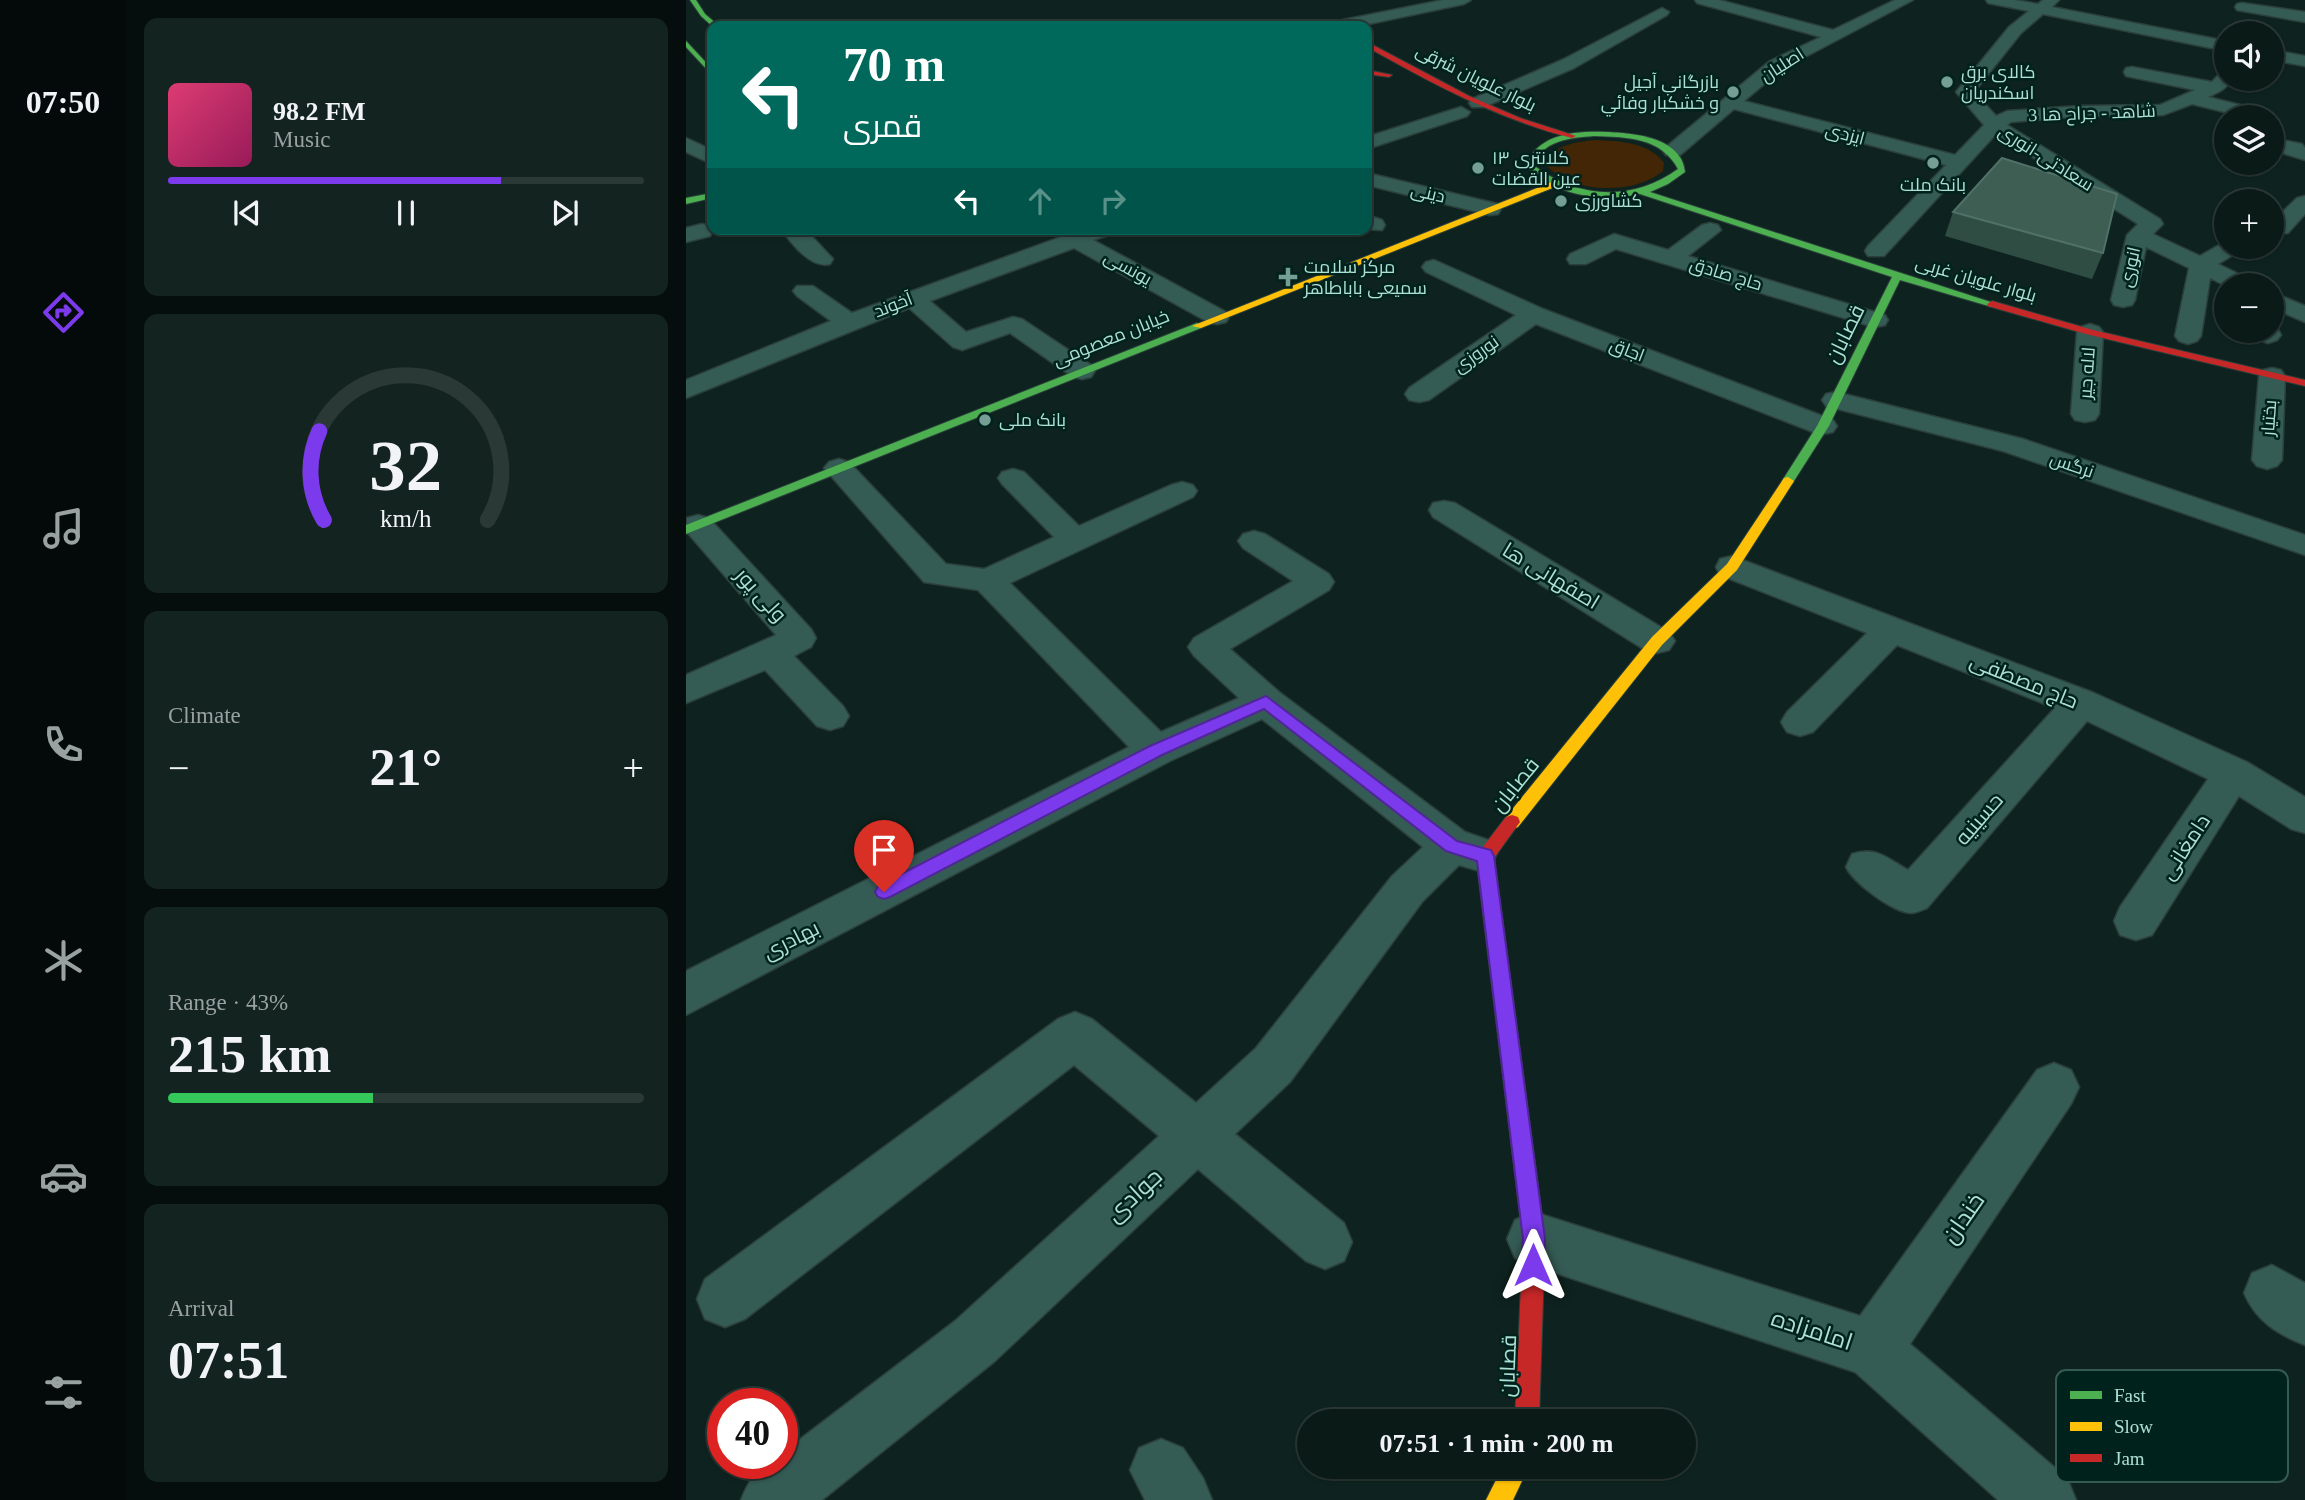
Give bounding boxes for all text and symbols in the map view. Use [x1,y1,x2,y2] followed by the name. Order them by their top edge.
[2214,21,2284,343] map controls
[2214,21,2284,91] button: sound
[843,37,945,92] text: 70 m
[1412,40,1539,117] street label: بلوار علویان شرقی
[1757,44,1808,87] street label: اصلیان
[728,49,819,140] icon: left
[1961,62,2036,104] place label: کالای برق اسکندریان
[1601,72,1719,117] place label: بازرگاني آجيل و خشكبار وفائي
[1939,74,1955,90] marker: کالای برق اسکندریان
[26,84,100,120] text: 07:50
[1725,84,1741,100] marker: بازرگاني آجيل و خشكبار وفائي
[273,97,365,126] text: 98.2 FM
[2028,101,2156,127] street label: شاهد - جراح ها 3
[2214,105,2284,175] button: layers
[843,108,922,144] text: قمری
[1823,119,1867,150] street label: ایزدی
[1994,121,2097,196] street label: سعادتی-انوری
[273,127,331,152] text: Music
[1492,148,1581,190] place label: کلانتری ۱۳ عین القضات
[1925,155,1941,171] marker: بانک ملت
[1470,160,1486,176] marker: کلانتری ۱۳ عین القضات
[1900,175,1966,195] place label: بانک ملت
[1409,179,1447,208] street label: دینی
[948,182,986,220] icon: left
[1021,182,1059,220] icon: ahead
[1094,182,1132,220] icon: right
[2214,189,2284,259] button: +
[1575,191,1642,212] place label: کشاورزی
[1553,193,1569,209] marker: کشاورزی
[228,194,266,232] icon: previous
[387,194,425,232] icon: pause
[546,194,584,232] icon: next
[2116,245,2145,289] street label: انوری
[1100,247,1155,290] street label: یونسی
[1913,252,2039,307] street label: بلوار علویان غربی
[1687,254,1765,296] street label: حاج صادق
[1303,257,1427,299] place label: مرکز سلامت سمیعی باباطاهر
[1278,267,1298,287] marker: مرکز سلامت سمیعی باباطاهر
[2214,273,2284,343] button: −
[39,288,88,337] icon: directions
[871,288,916,322] street label: آخوند
[1820,301,1870,368] street label: قصابان
[1050,306,1172,371] street label: خیابان معصومی
[1450,331,1503,378] street label: نوروزی
[1606,334,1647,368] street label: اجاق
[2075,346,2100,401] street label: لاله جیر
[2258,399,2281,438] street label: بختیار
[999,410,1066,431] place label: بانک ملی
[977,412,993,428] marker: بانک ملی
[370,425,442,506] text: 32
[2047,448,2096,483] street label: نرگس
[39,504,88,553] icon: music
[380,504,432,531] text: km/h
[1498,538,1604,615] street label: اصفهانی ها
[728,562,791,628] street label: ولی پور
[1966,648,2082,715] street label: حاج مصطفی
[168,703,241,728] text: Climate
[39,720,88,769] icon: phone
[370,739,442,796] text: 21°
[168,747,189,789] text: −
[623,747,644,789] text: +
[1486,753,1545,818] street label: قصابان
[1950,788,2008,850] street label: حسینیه
[2155,810,2216,885] street label: دامغانی
[854,820,914,892] pin
[865,831,903,869] icon: arrive
[759,916,824,965] street label: بهادری
[39,936,88,985] icon: climate
[168,990,288,1015] text: Range · 43%
[168,1026,331,1083] text: 215 km
[39,1152,88,1201] icon: car
[1101,1163,1168,1228] street label: جوادی
[1936,1188,1990,1249] street label: خندان
[1496,1228,1570,1302] position arrow
[168,1296,234,1321] text: Arrival
[1768,1305,1856,1355] street label: امامزاده
[168,1332,289,1389] text: 07:51
[1495,1334,1522,1398] street label: قصابان
[39,1368,88,1417] icon: filters
[2056,1370,2288,1482] legend
[2114,1385,2146,1406] text: Fast
[707,1388,798,1479] speed limit sign: 40
[2114,1416,2153,1437] text: Slow
[1380,1429,1614,1458] text: 07:51 · 1 min · 200 m
[2114,1448,2145,1469] text: Jam

